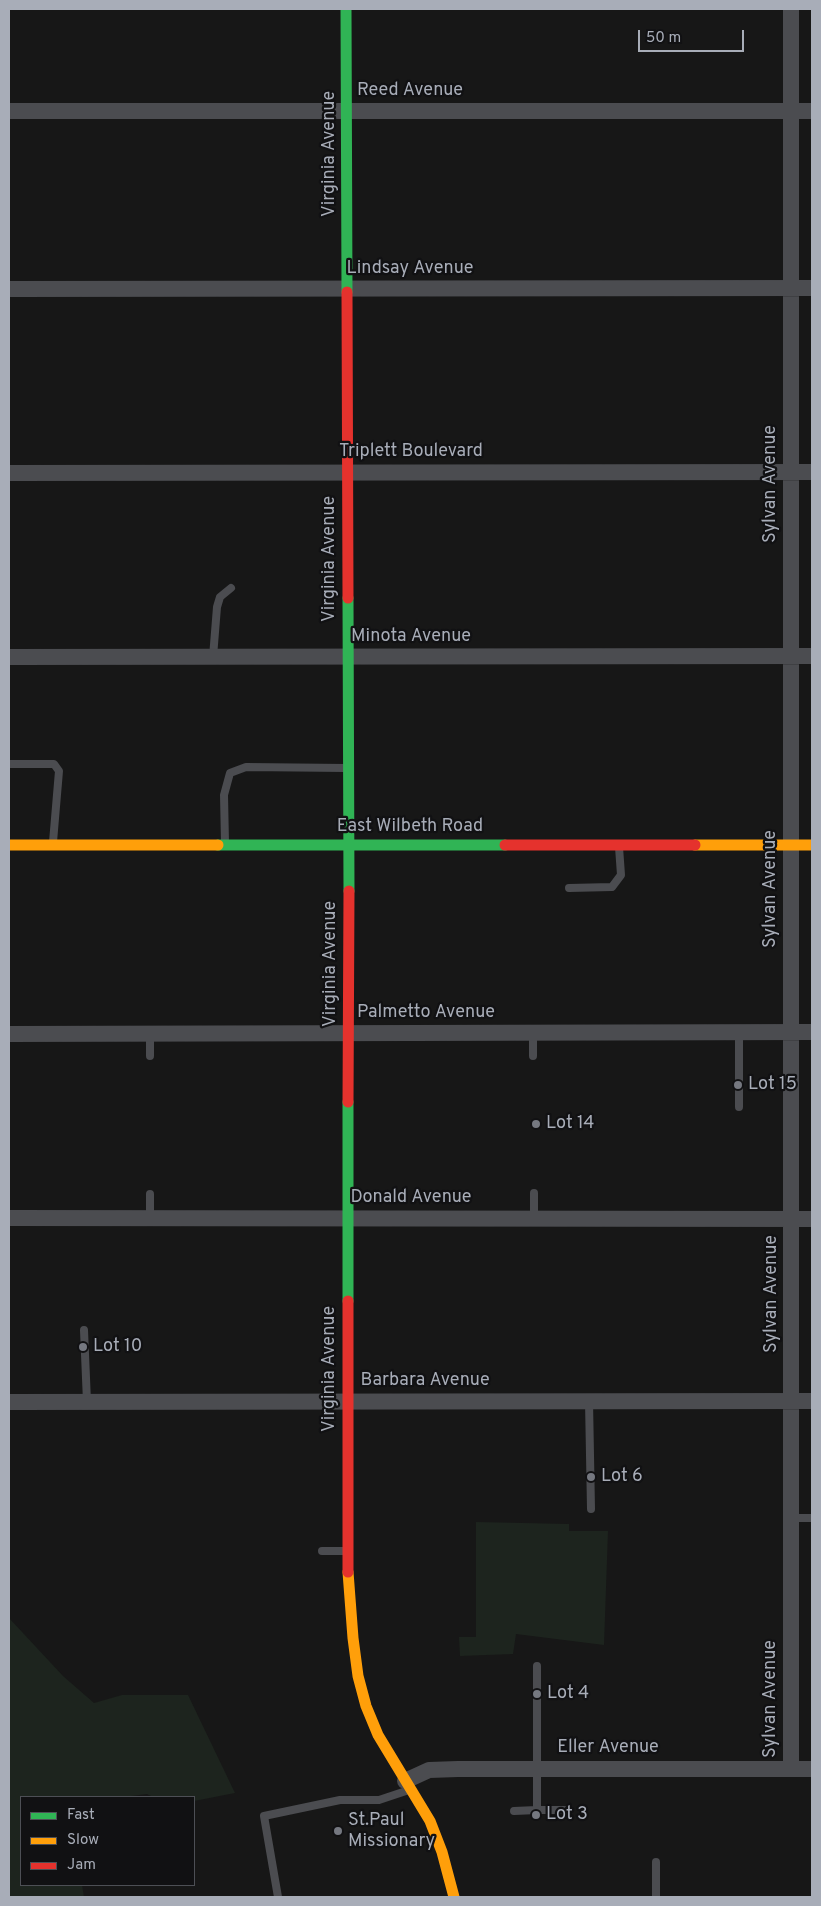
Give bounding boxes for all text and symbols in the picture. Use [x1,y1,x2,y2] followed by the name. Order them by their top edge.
[641,20,747,52] scale bar
[646,29,681,48] text: 50 m
[357,80,463,102] street label: Reed Avenue
[319,91,341,217] street label: Virginia Avenue
[347,258,473,280] street label: Lindsay Avenue
[760,425,782,543] street label: Sylvan Avenue
[339,441,483,463] street label: Triplett Boulevard
[319,496,341,622] street label: Virginia Avenue
[351,626,471,648] street label: Minota Avenue
[337,816,483,838] street label: East Wilbeth Road
[760,830,782,948] street label: Sylvan Avenue
[320,901,342,1027] street label: Virginia Avenue
[357,1002,495,1024] street label: Palmetto Avenue
[748,1074,797,1096] place label: Lot 15
[732,1079,744,1091] marker: Lot 15
[546,1113,594,1135] place label: Lot 14
[530,1118,542,1130] marker: Lot 14
[351,1187,471,1209] street label: Donald Avenue
[761,1235,783,1353] street label: Sylvan Avenue
[319,1306,341,1432] street label: Virginia Avenue
[93,1336,142,1358] place label: Lot 10
[77,1341,89,1353] marker: Lot 10
[360,1370,490,1392] street label: Barbara Avenue
[601,1466,643,1488] place label: Lot 6
[585,1471,597,1483] marker: Lot 6
[760,1640,782,1758] street label: Sylvan Avenue
[547,1683,589,1705] place label: Lot 4
[531,1688,543,1700] marker: Lot 4
[557,1737,659,1759] street label: Eller Avenue
[20,1796,195,1886] legend
[546,1804,588,1826] place label: Lot 3
[67,1806,95,1825] text: Fast
[530,1809,542,1821] marker: Lot 3
[348,1810,435,1852] place label: St.Paul Missionary
[332,1825,344,1837] marker: St.Paul Missionary
[67,1831,99,1850] text: Slow
[67,1856,96,1875] text: Jam

